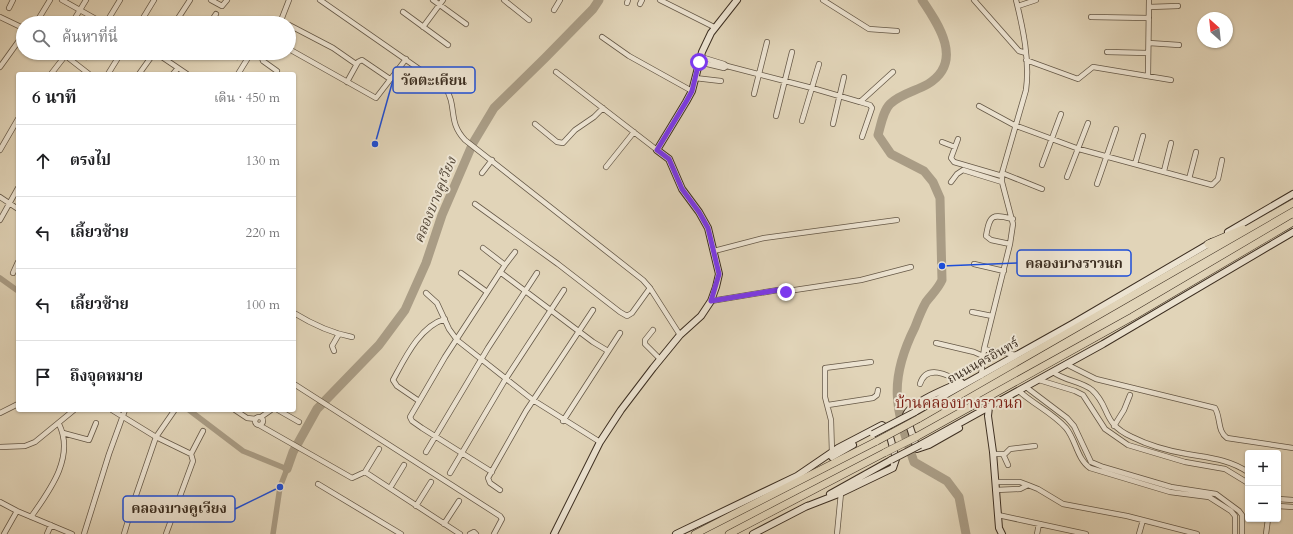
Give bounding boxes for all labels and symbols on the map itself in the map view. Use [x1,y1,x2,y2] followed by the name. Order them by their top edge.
[1197,12,1233,48] north arrow
[690,53,708,71] route start
[393,67,475,93] callout: วัดตะเคียน
[401,71,468,90] text: วัดตะเคียน
[409,153,461,246] water label: คลองบางคูเวียง
[1017,250,1131,276] callout: คลองบางราวนก
[1025,254,1123,273] text: คลองบางราวนก
[777,283,795,301] route end
[944,334,1023,388] street label: ถนนนครอินทร์
[895,393,1023,413] district label: บ้านคลองบางราวนก
[123,496,235,522] callout: คลองบางคูเวียง
[131,499,227,518] text: คลองบางคูเวียง

